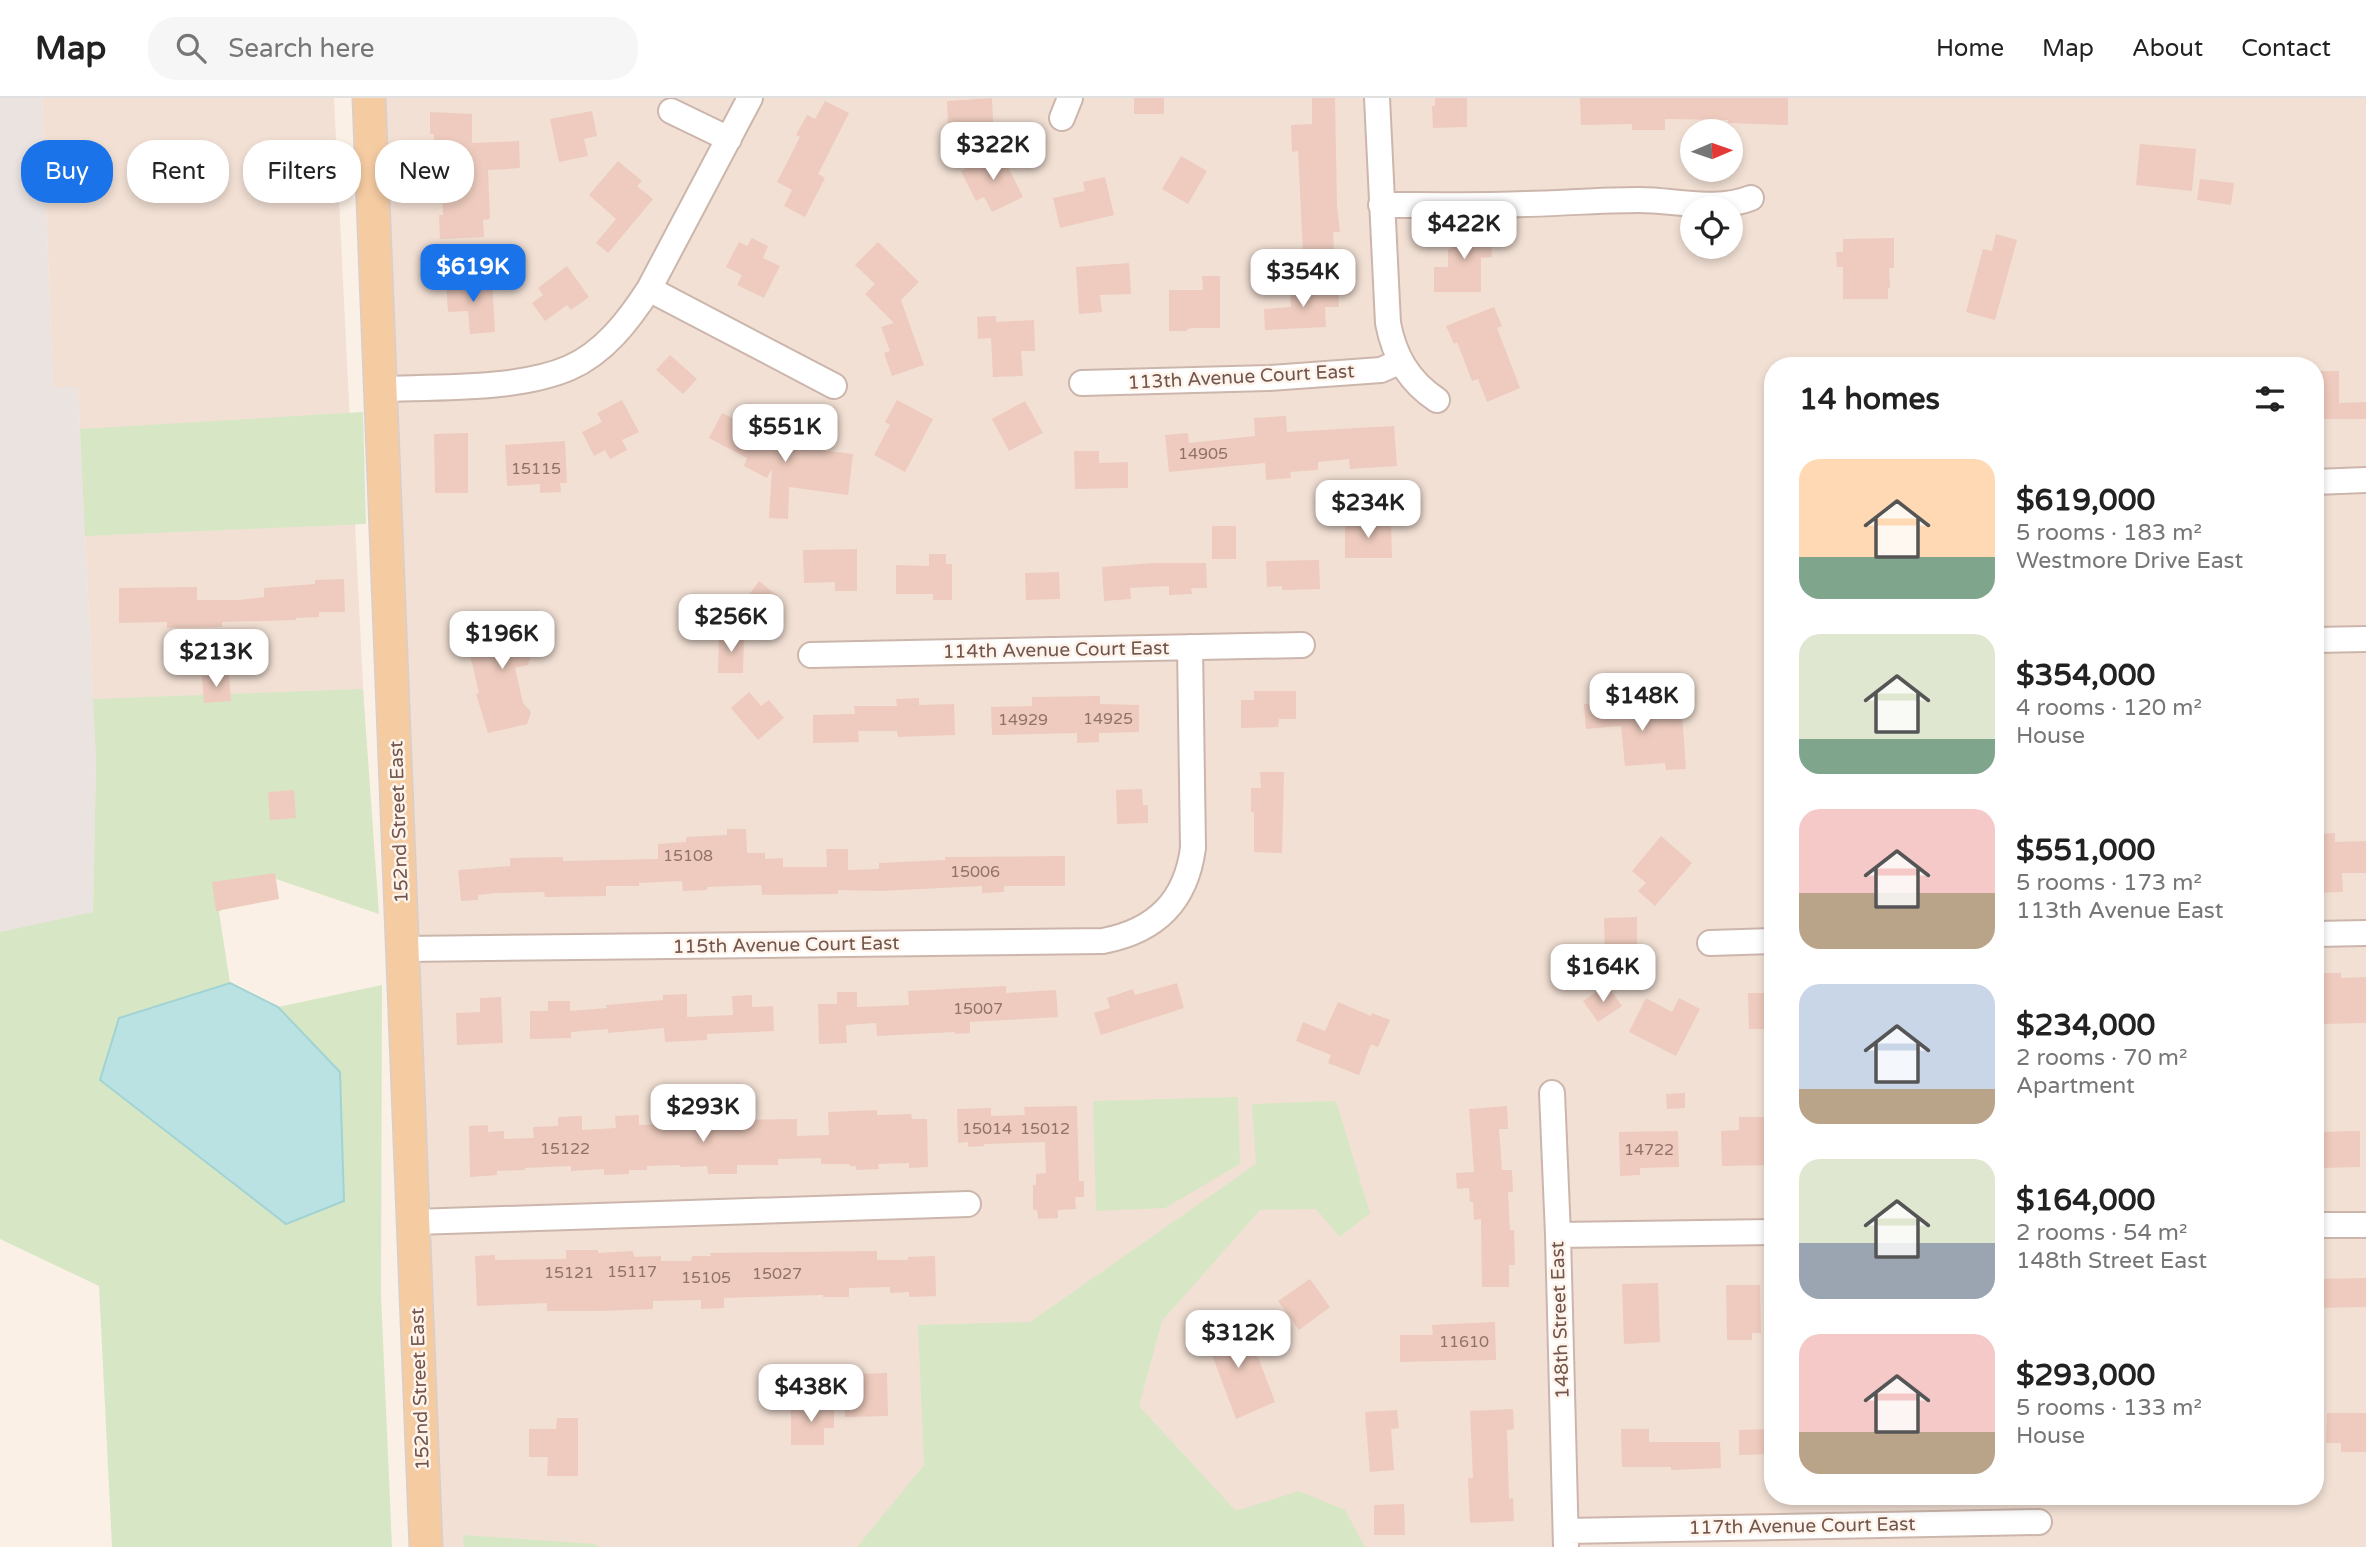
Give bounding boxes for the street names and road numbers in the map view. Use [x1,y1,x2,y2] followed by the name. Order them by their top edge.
[1127,360,1355,394] street label: 113th Avenue Court East
[942,637,1170,663] street label: 114th Avenue Court East
[385,740,413,904] street label: 152nd Street East
[672,932,900,958] street label: 115th Avenue Court East
[1546,1241,1574,1399] street label: 148th Street East
[406,1307,434,1471] street label: 152nd Street East
[1688,1513,1916,1539] street label: 117th Avenue Court East

